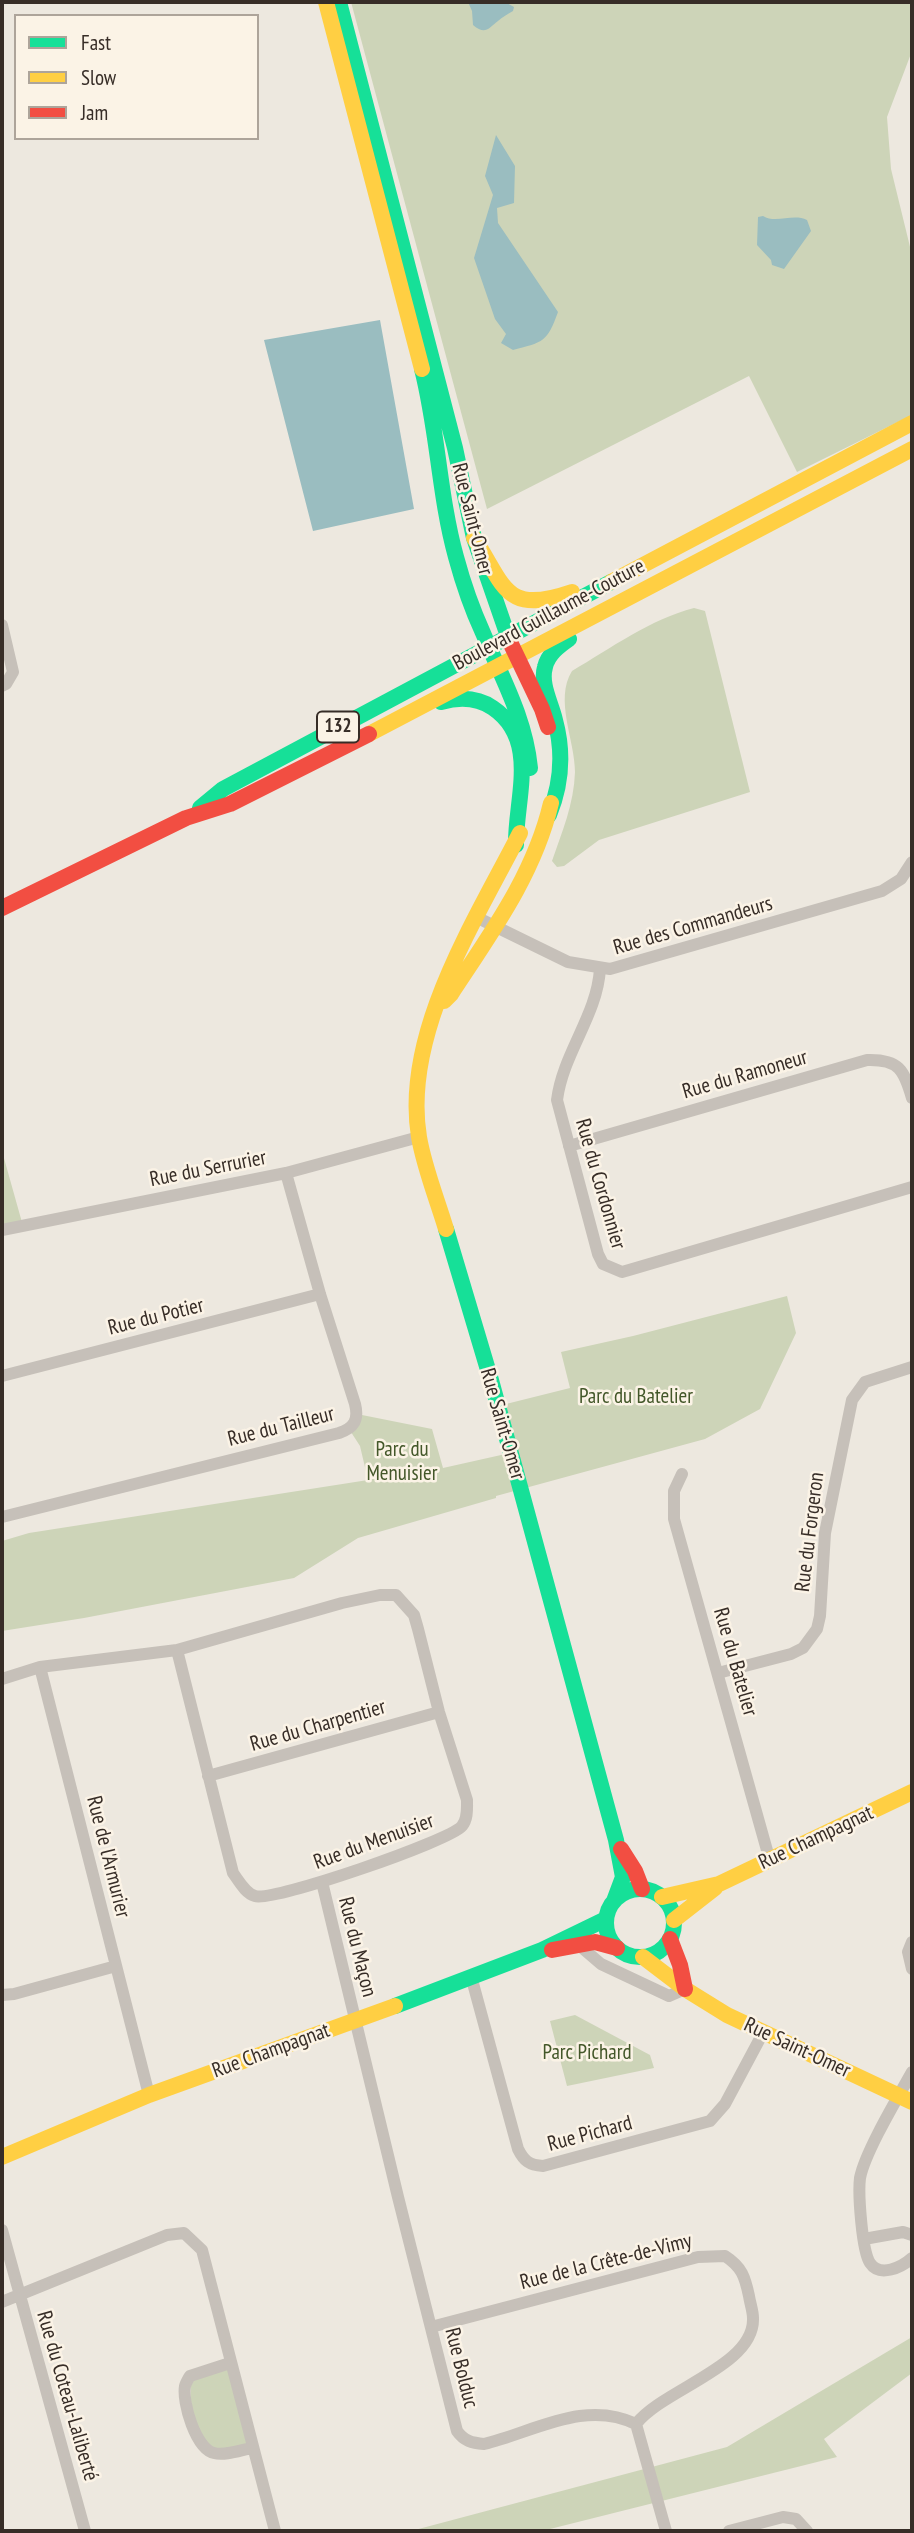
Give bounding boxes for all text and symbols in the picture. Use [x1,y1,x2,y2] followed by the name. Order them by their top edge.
[14,14,259,140] legend
[81,29,111,56] text: Fast
[81,64,116,91] text: Slow
[81,99,108,126] text: Jam
[446,460,498,578] street label: Rue Saint-Omer
[449,554,649,676] street label: Boulevard Guillaume-Couture
[317,712,359,742] road number: 132
[610,891,776,961] street label: Rue des Commandeurs
[680,1045,810,1105] street label: Rue du Ramoneur
[569,1116,631,1252] street label: Rue du Cordonnier
[148,1145,268,1193] street label: Rue du Serrurier
[106,1293,206,1341] street label: Rue du Potier
[474,1365,530,1483] street label: Rue Saint-Omer
[579,1384,693,1410] park label: Parc du Batelier
[225,1402,337,1452] street label: Rue du Tailleur
[366,1437,438,1487] park label: Parc du Menuisier
[790,1471,830,1593] street label: Rue du Forgeron
[708,1605,762,1719] street label: Rue du Batelier
[247,1695,389,1757] street label: Rue du Charpentier
[81,1794,135,1920] street label: Rue de l'Armurier
[755,1801,877,1875] street label: Rue Champagnat
[310,1809,438,1875] street label: Rue du Menuisier
[332,1894,382,2000] street label: Rue du Maçon
[740,2012,854,2084] street label: Rue Saint-Omer
[209,2018,333,2084] street label: Rue Champagnat
[543,2040,631,2066] park label: Parc Pichard
[545,2111,635,2157] street label: Rue Pichard
[518,2228,694,2296] street label: Rue de la Crête-de-Vimy
[31,2308,103,2484] street label: Rue du Coteau-Laliberté
[439,2325,483,2411] street label: Rue Bolduc

